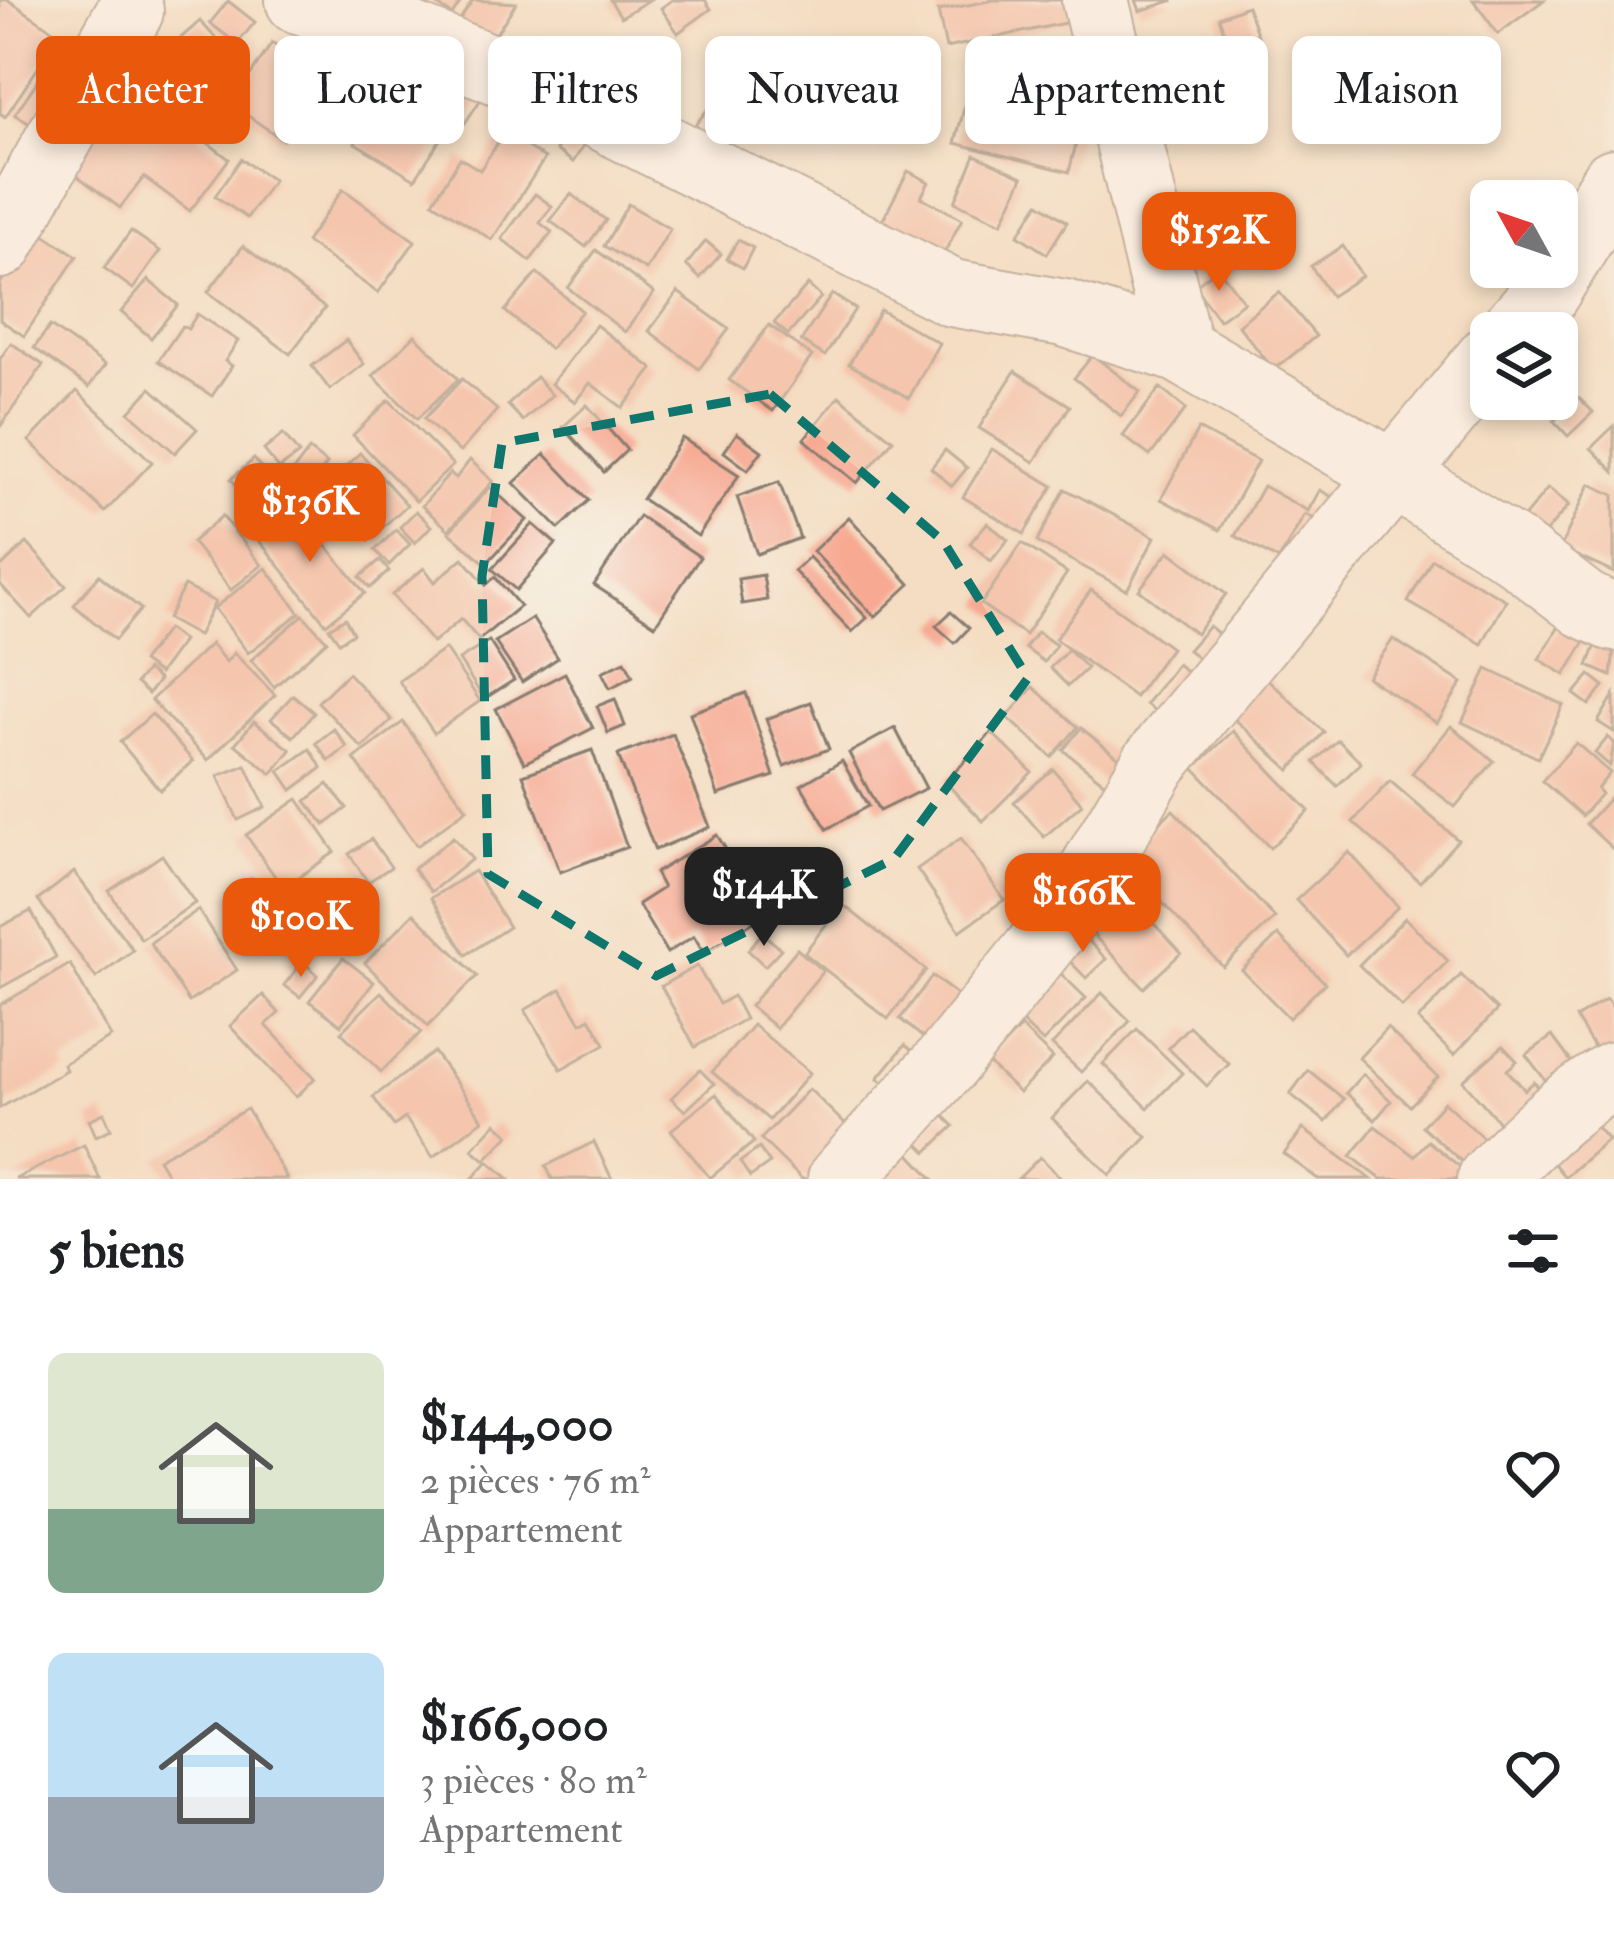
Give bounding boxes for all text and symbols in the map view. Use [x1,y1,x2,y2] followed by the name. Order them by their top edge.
[36,36,250,144] chip: Acheter
[274,36,464,144] chip: Louer
[488,36,681,144] chip: Filtres
[705,36,941,144] chip: Nouveau
[965,36,1268,144] chip: Appartement
[1292,36,1501,144] chip: Maison
[1470,180,1578,288] north arrow
[1470,180,1578,420] map controls
[1135,192,1303,294] pin: $152K
[1169,206,1269,255] text: $152K
[1470,312,1578,420] button: layers
[226,463,394,565] pin: $136K
[261,477,359,526] text: $136K
[680,847,848,949] pin: $144K
[999,853,1167,955] pin: $166K
[711,861,817,910] text: $144K
[1032,867,1134,916] text: $166K
[217,878,385,980] pin: $100K
[249,892,353,941] text: $100K
[1500,1218,1566,1284] icon: filters
[48,1219,184,1283] text: 5 biens
[420,1392,614,1456] text: $144,000
[144,1401,288,1545] icon: home
[1500,1440,1566,1506] icon: heart
[420,1456,651,1505] text: 2 pièces · 76 m²
[420,1505,623,1554] text: Appartement
[420,1692,609,1756] text: $166,000
[144,1701,288,1845] icon: home
[1500,1740,1566,1806] icon: heart
[420,1756,646,1805] text: 3 pièces · 80 m²
[420,1805,623,1854] text: Appartement

